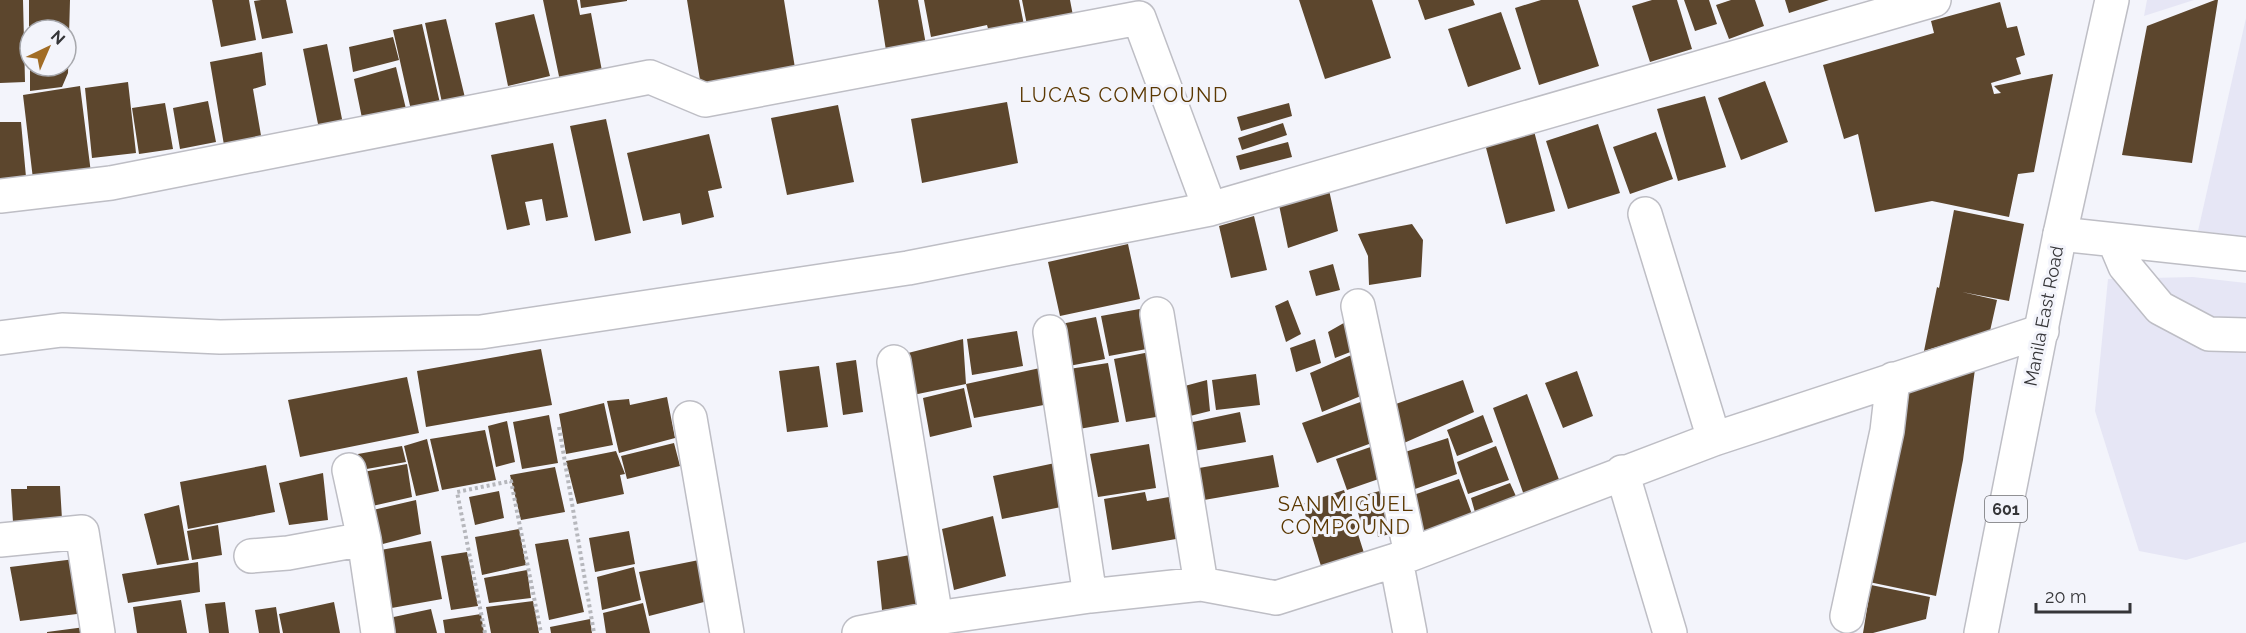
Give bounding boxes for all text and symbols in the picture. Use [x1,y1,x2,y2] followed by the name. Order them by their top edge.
[18,18,78,78] north arrow
[47,26,69,49] text: N
[1019,83,1229,107] district label: LUCAS COMPOUND
[2020,244,2067,388] street label: Manila East Road
[1278,492,1414,539] district label: SAN MIGUEL COMPOUND
[1985,496,2027,522] road number: 601
[2036,576,2130,614] scale bar
[2045,586,2087,607] text: 20 m

